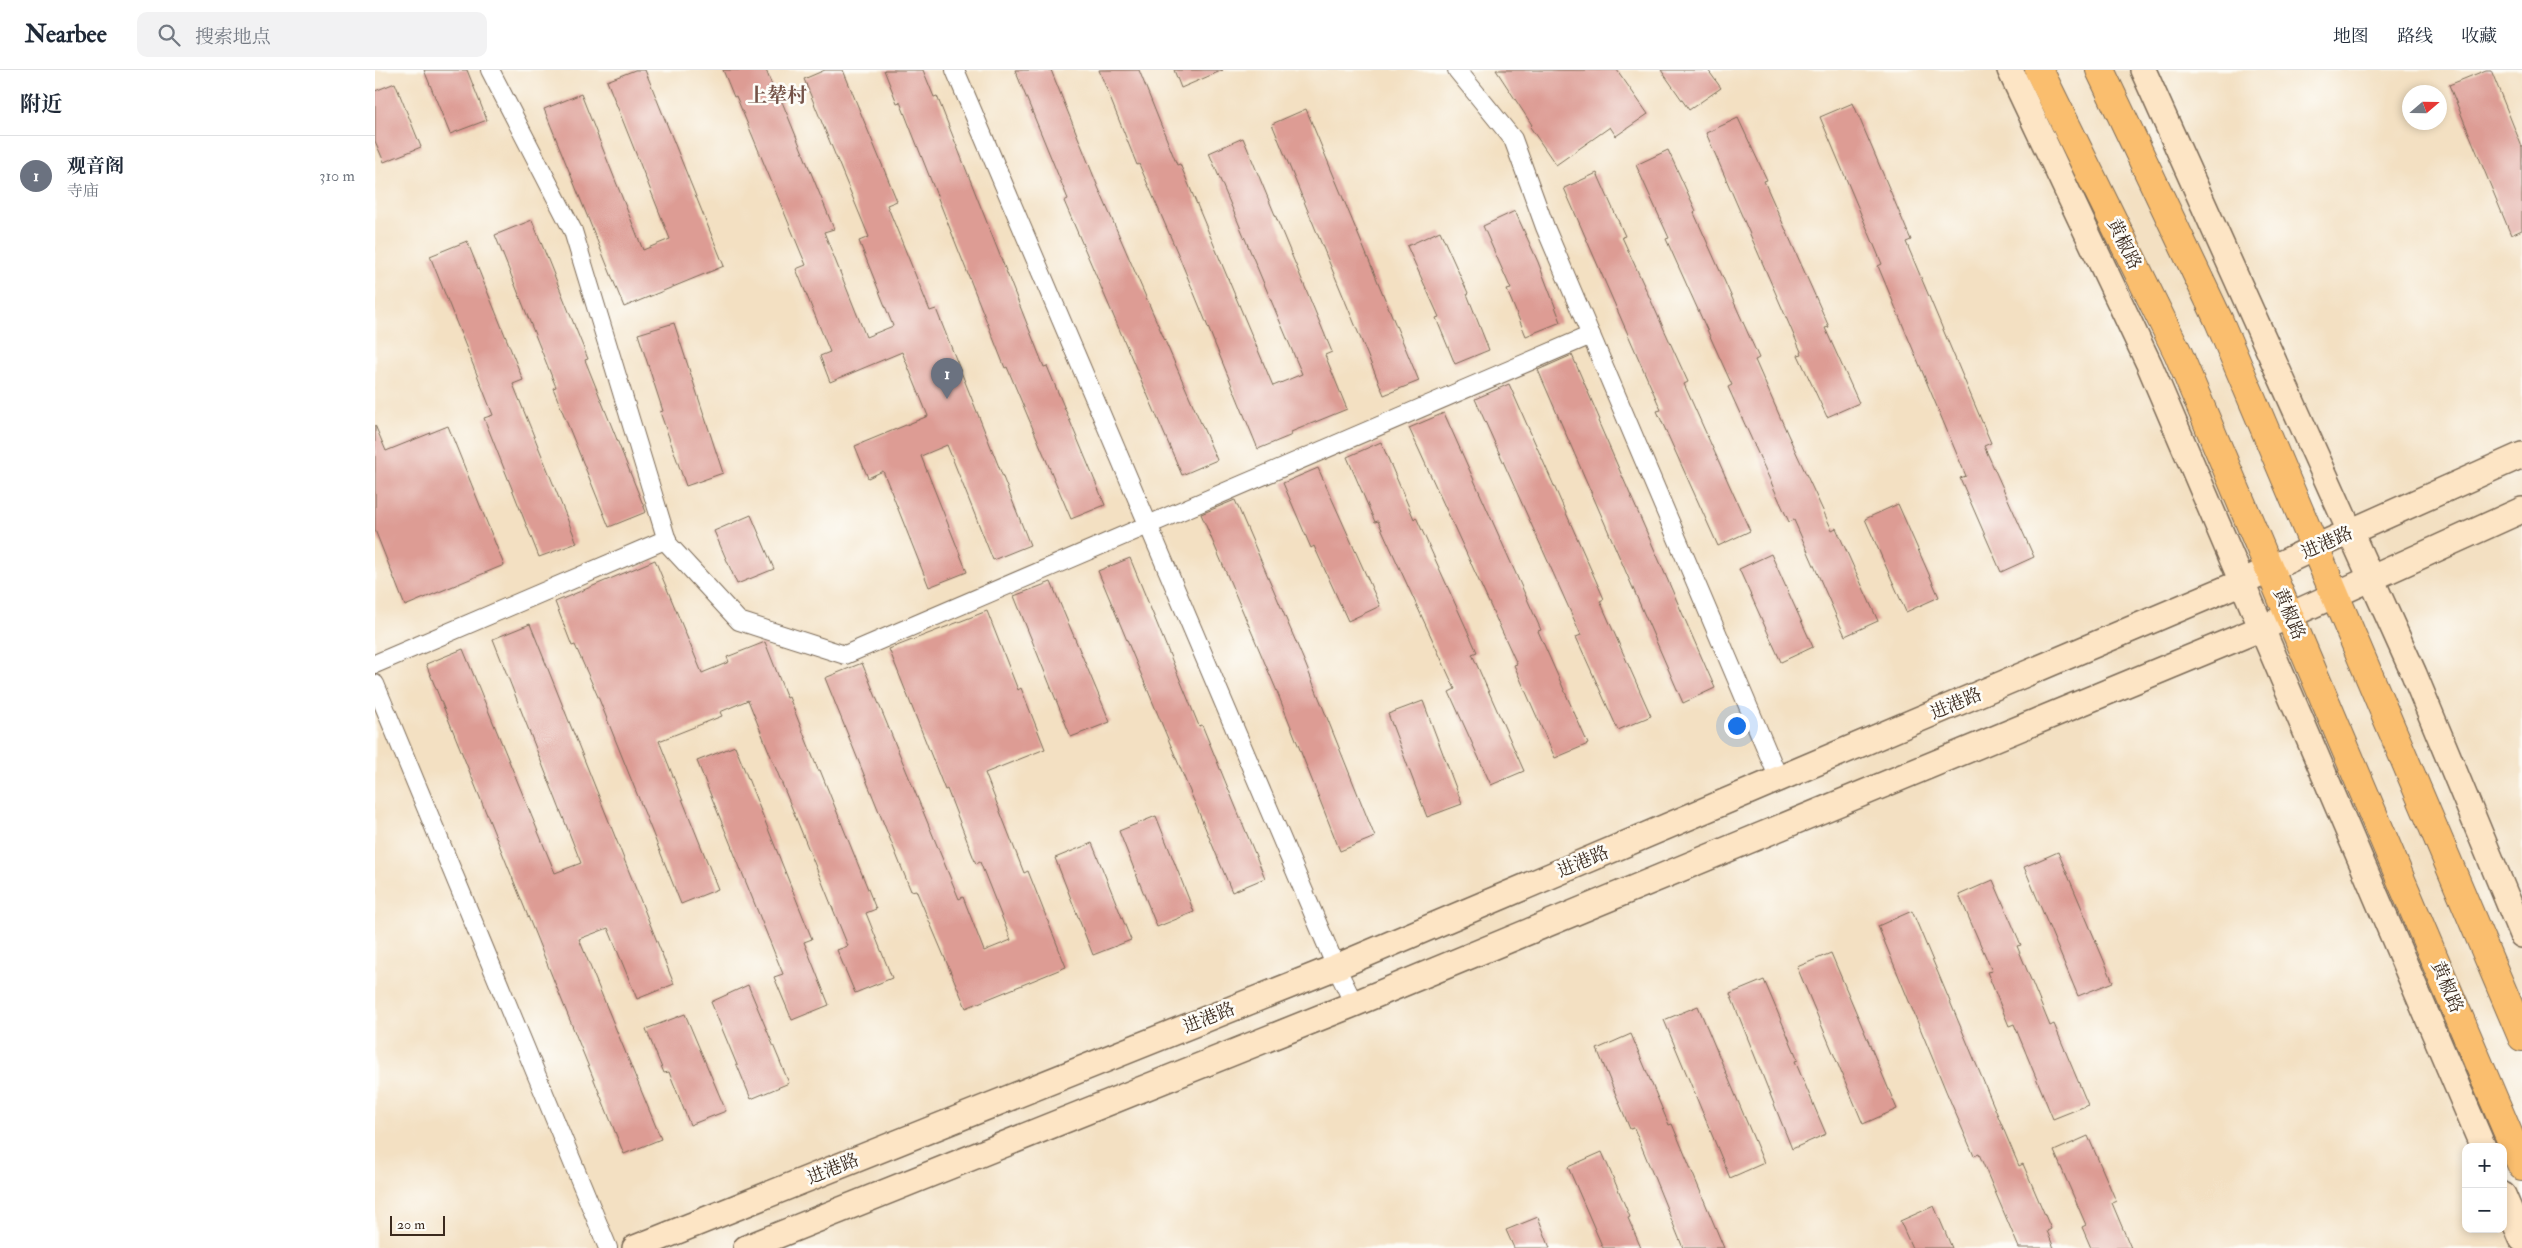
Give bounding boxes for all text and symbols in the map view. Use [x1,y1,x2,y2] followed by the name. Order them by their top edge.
[137,12,487,57] search box
[25,19,107,50] text: Nearbee
[155,21,183,49] icon: search
[195,25,271,49] text: 搜索地点
[2333,25,2369,48] text: 地图
[2397,25,2433,48] text: 路线
[2461,25,2497,48] text: 收藏
[747,83,807,108] district label: 上辇村
[2402,85,2447,130] north arrow
[20,91,62,118] text: 附近
[67,154,124,178] text: 观音阁
[33,166,39,186] text: 1
[319,166,355,186] text: 310 m
[67,181,99,201] text: 寺庙
[2102,215,2146,273] street label: 黄椒路
[931,358,963,399] pin: 1
[2298,522,2356,564] street label: 进港路
[2268,585,2310,643] street label: 黄椒路
[1927,683,1985,725] street label: 进港路
[1724,713,1750,739] your location
[1554,841,1612,883] street label: 进港路
[2426,958,2468,1016] street label: 黄椒路
[1180,997,1238,1039] street label: 进港路
[2462,1143,2507,1233] map controls
[2462,1143,2507,1188] button: +
[804,1148,862,1190] street label: 进港路
[2462,1188,2507,1233] button: −
[390,1213,445,1236] scale bar
[397,1216,425,1233] text: 20 m

